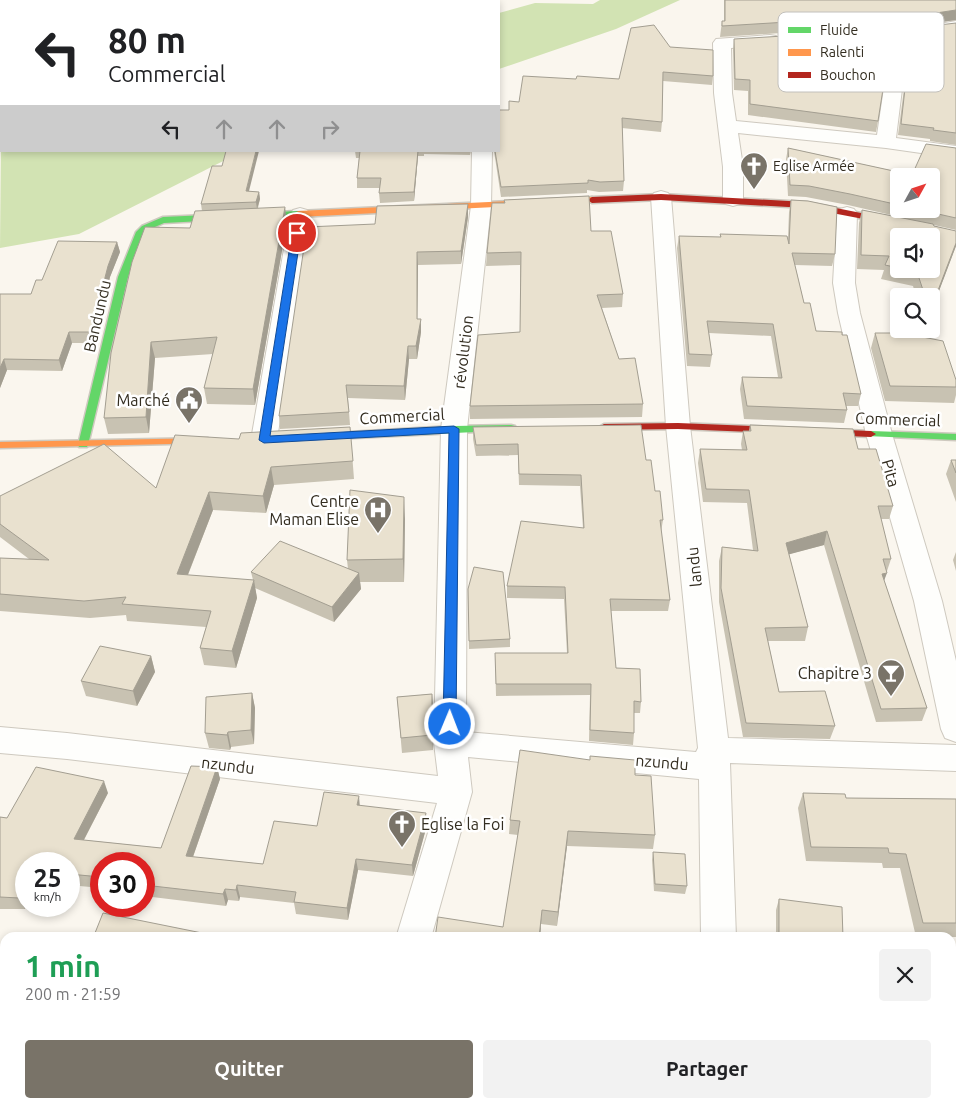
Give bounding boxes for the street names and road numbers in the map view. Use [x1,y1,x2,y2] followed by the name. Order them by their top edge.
[80,278,114,354] street label: Bandundu
[450,314,476,390] street label: révolution
[359,405,445,427] street label: Commercial
[855,409,941,429] street label: Commercial
[878,457,904,489] street label: Pita
[683,546,705,588] street label: landu
[635,751,689,773] street label: nzundu
[200,753,256,777] street label: nzundu

